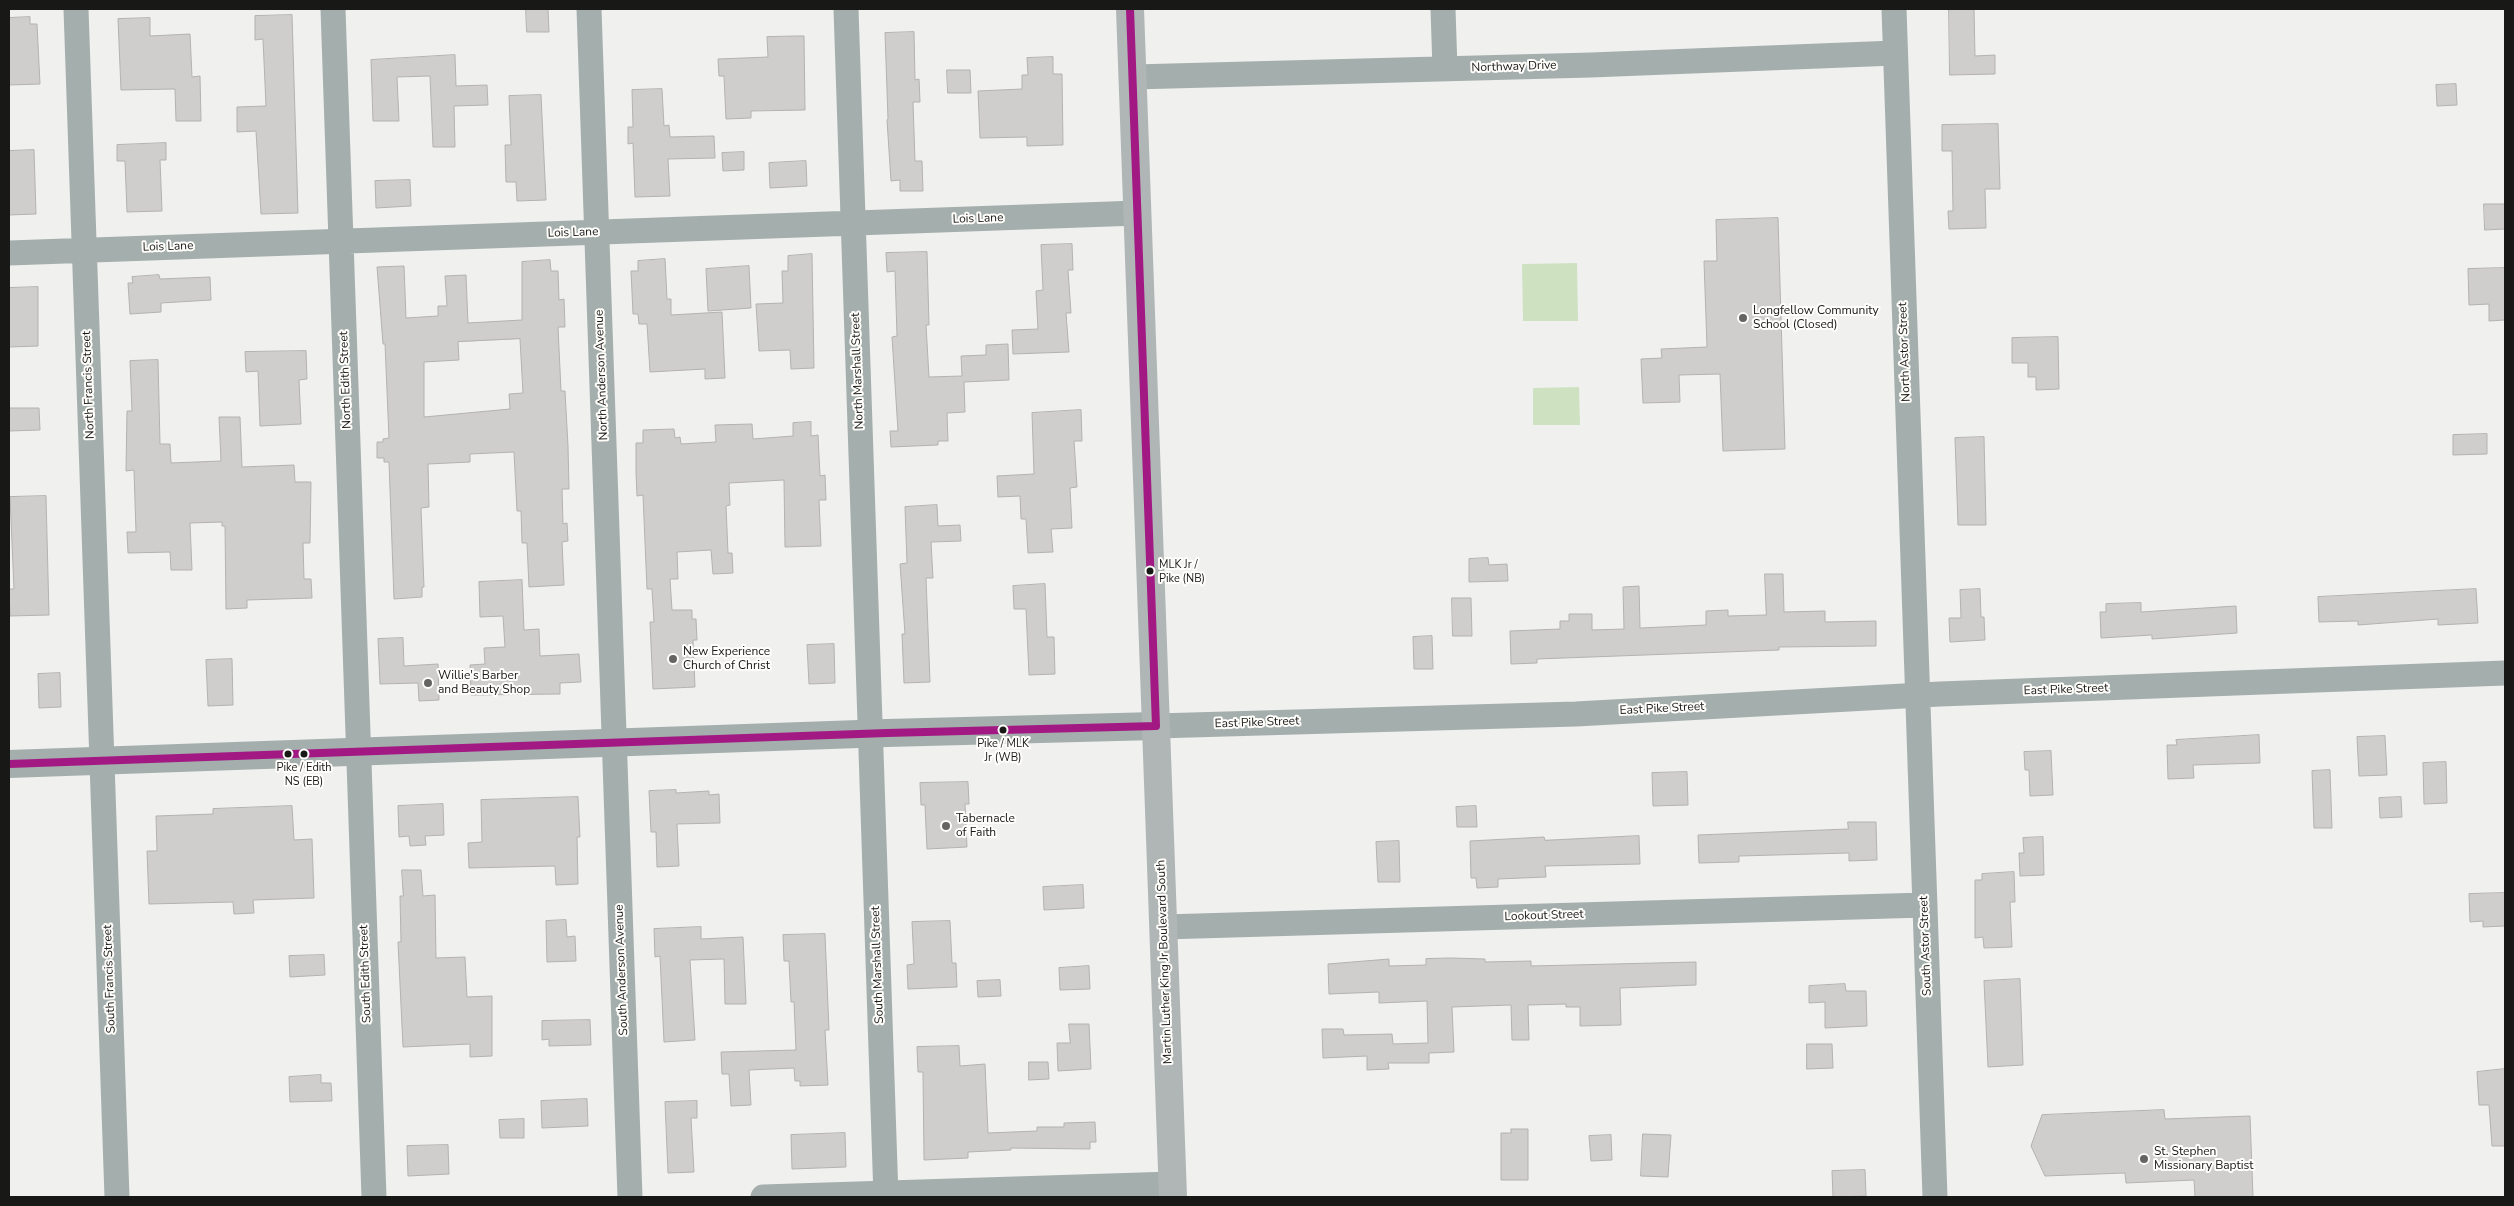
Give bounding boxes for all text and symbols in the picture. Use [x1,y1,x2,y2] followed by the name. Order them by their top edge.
[1471,58,1557,76] street label: Northway Drive
[952,211,1004,227] street label: Lois Lane
[547,225,599,241] street label: Lois Lane
[142,239,194,255] street label: Lois Lane
[1896,302,1914,402] street label: North Astor Street
[1753,304,1879,332] place label: Longfellow Community School (Closed)
[593,309,611,441] street label: North Anderson Avenue
[849,312,867,430] street label: North Marshall Street
[1737,312,1749,324] marker: Longfellow Community School (Closed)
[80,331,98,439] street label: North Francis Street
[337,331,355,429] street label: North Edith Street
[1159,558,1205,584] place label: MLK Jr / Pike (NB)
[1145,566,1155,576] marker: MLK Jr / Pike (NB)
[683,645,770,673] place label: New Experience Church of Christ
[667,653,679,665] marker: New Experience Church of Christ
[438,669,530,697] place label: Willie's Barber and Beauty Shop
[422,677,434,689] marker: Willie's Barber and Beauty Shop
[2023,681,2109,699] street label: East Pike Street
[1619,700,1705,718] street label: East Pike Street
[1214,714,1300,732] street label: East Pike Street
[998,725,1008,735] marker: Pike / MLK Jr (WB)
[977,737,1029,763] place label: Pike / MLK Jr (WB)
[283,749,293,759] unlabelled marker
[299,749,309,759] marker: Pike / Edith NS (EB)
[277,761,331,787] place label: Pike / Edith NS (EB)
[956,812,1015,840] place label: Tabernacle of Faith
[940,820,952,832] marker: Tabernacle of Faith
[1154,860,1176,1064] street label: Martin Luther King Jr Boulevard South
[1917,896,1935,996] street label: South Astor Street
[613,904,631,1036] street label: South Anderson Avenue
[869,906,887,1024] street label: South Marshall Street
[1504,907,1584,925] street label: Lookout Street
[101,924,119,1034] street label: South Francis Street
[357,925,375,1023] street label: South Edith Street
[2154,1145,2253,1173] place label: St. Stephen Missionary Baptist
[2138,1153,2150,1165] marker: St. Stephen Missionary Baptist

